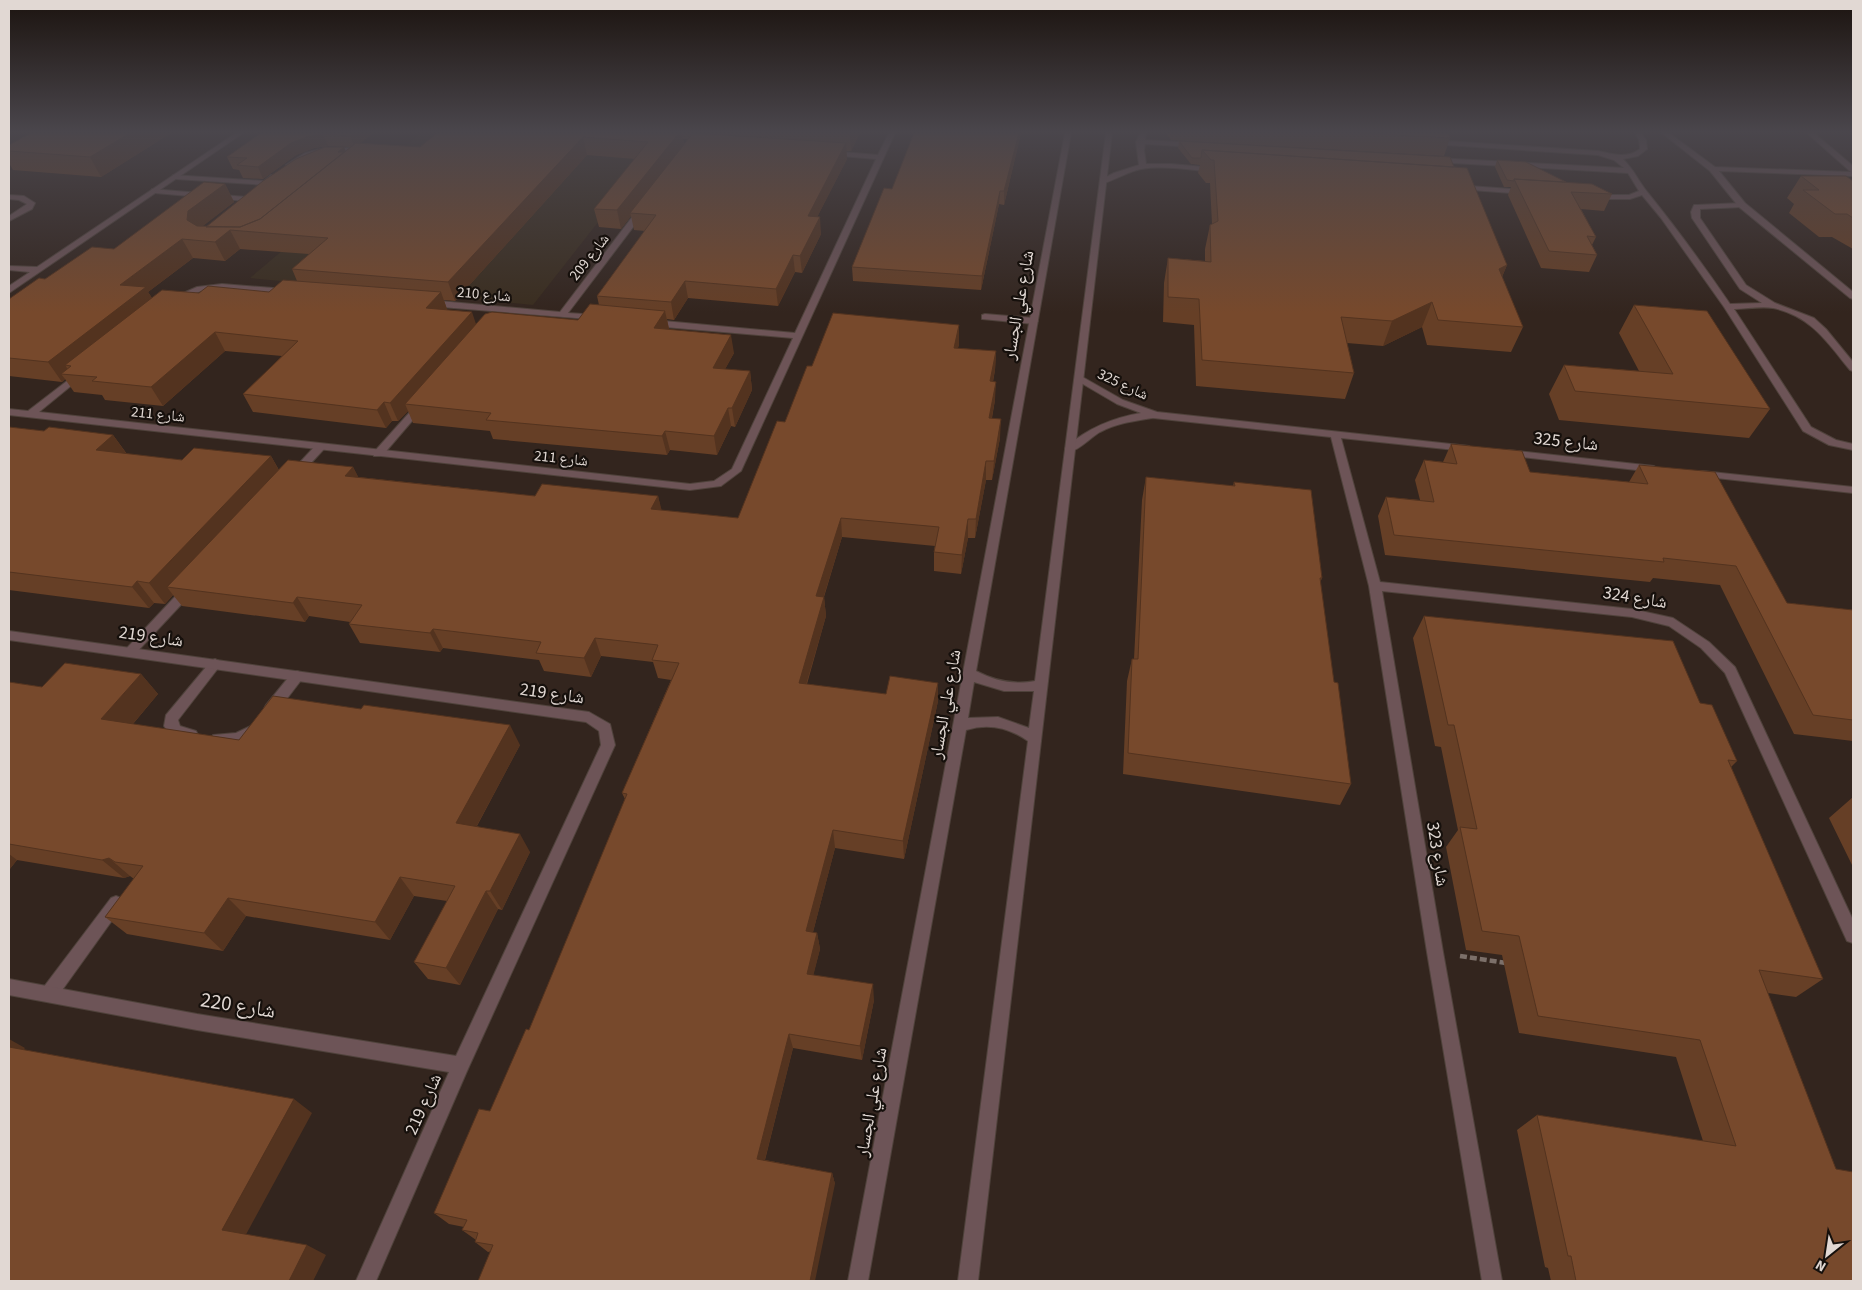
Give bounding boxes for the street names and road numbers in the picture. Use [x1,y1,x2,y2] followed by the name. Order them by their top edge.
[565,230,614,285] street label: شارع 209
[996,248,1042,363] street label: شارع علي الجسار
[456,282,512,307] street label: شارع 210
[1094,364,1152,405] street label: شارع 325
[130,401,186,428] street label: شارع 211
[1532,426,1599,457] street label: شارع 325
[533,445,589,472] street label: شارع 211
[1601,580,1669,615] street label: شارع 324
[117,620,185,653] street label: شارع 219
[923,647,969,762] street label: شارع علي الجسار
[518,677,586,710] street label: شارع 219
[1420,820,1455,888] street label: شارع 323
[198,984,278,1026] street label: شارع 220
[849,1045,895,1160] street label: شارع علي الجسار
[399,1070,448,1139] street label: شارع 219

